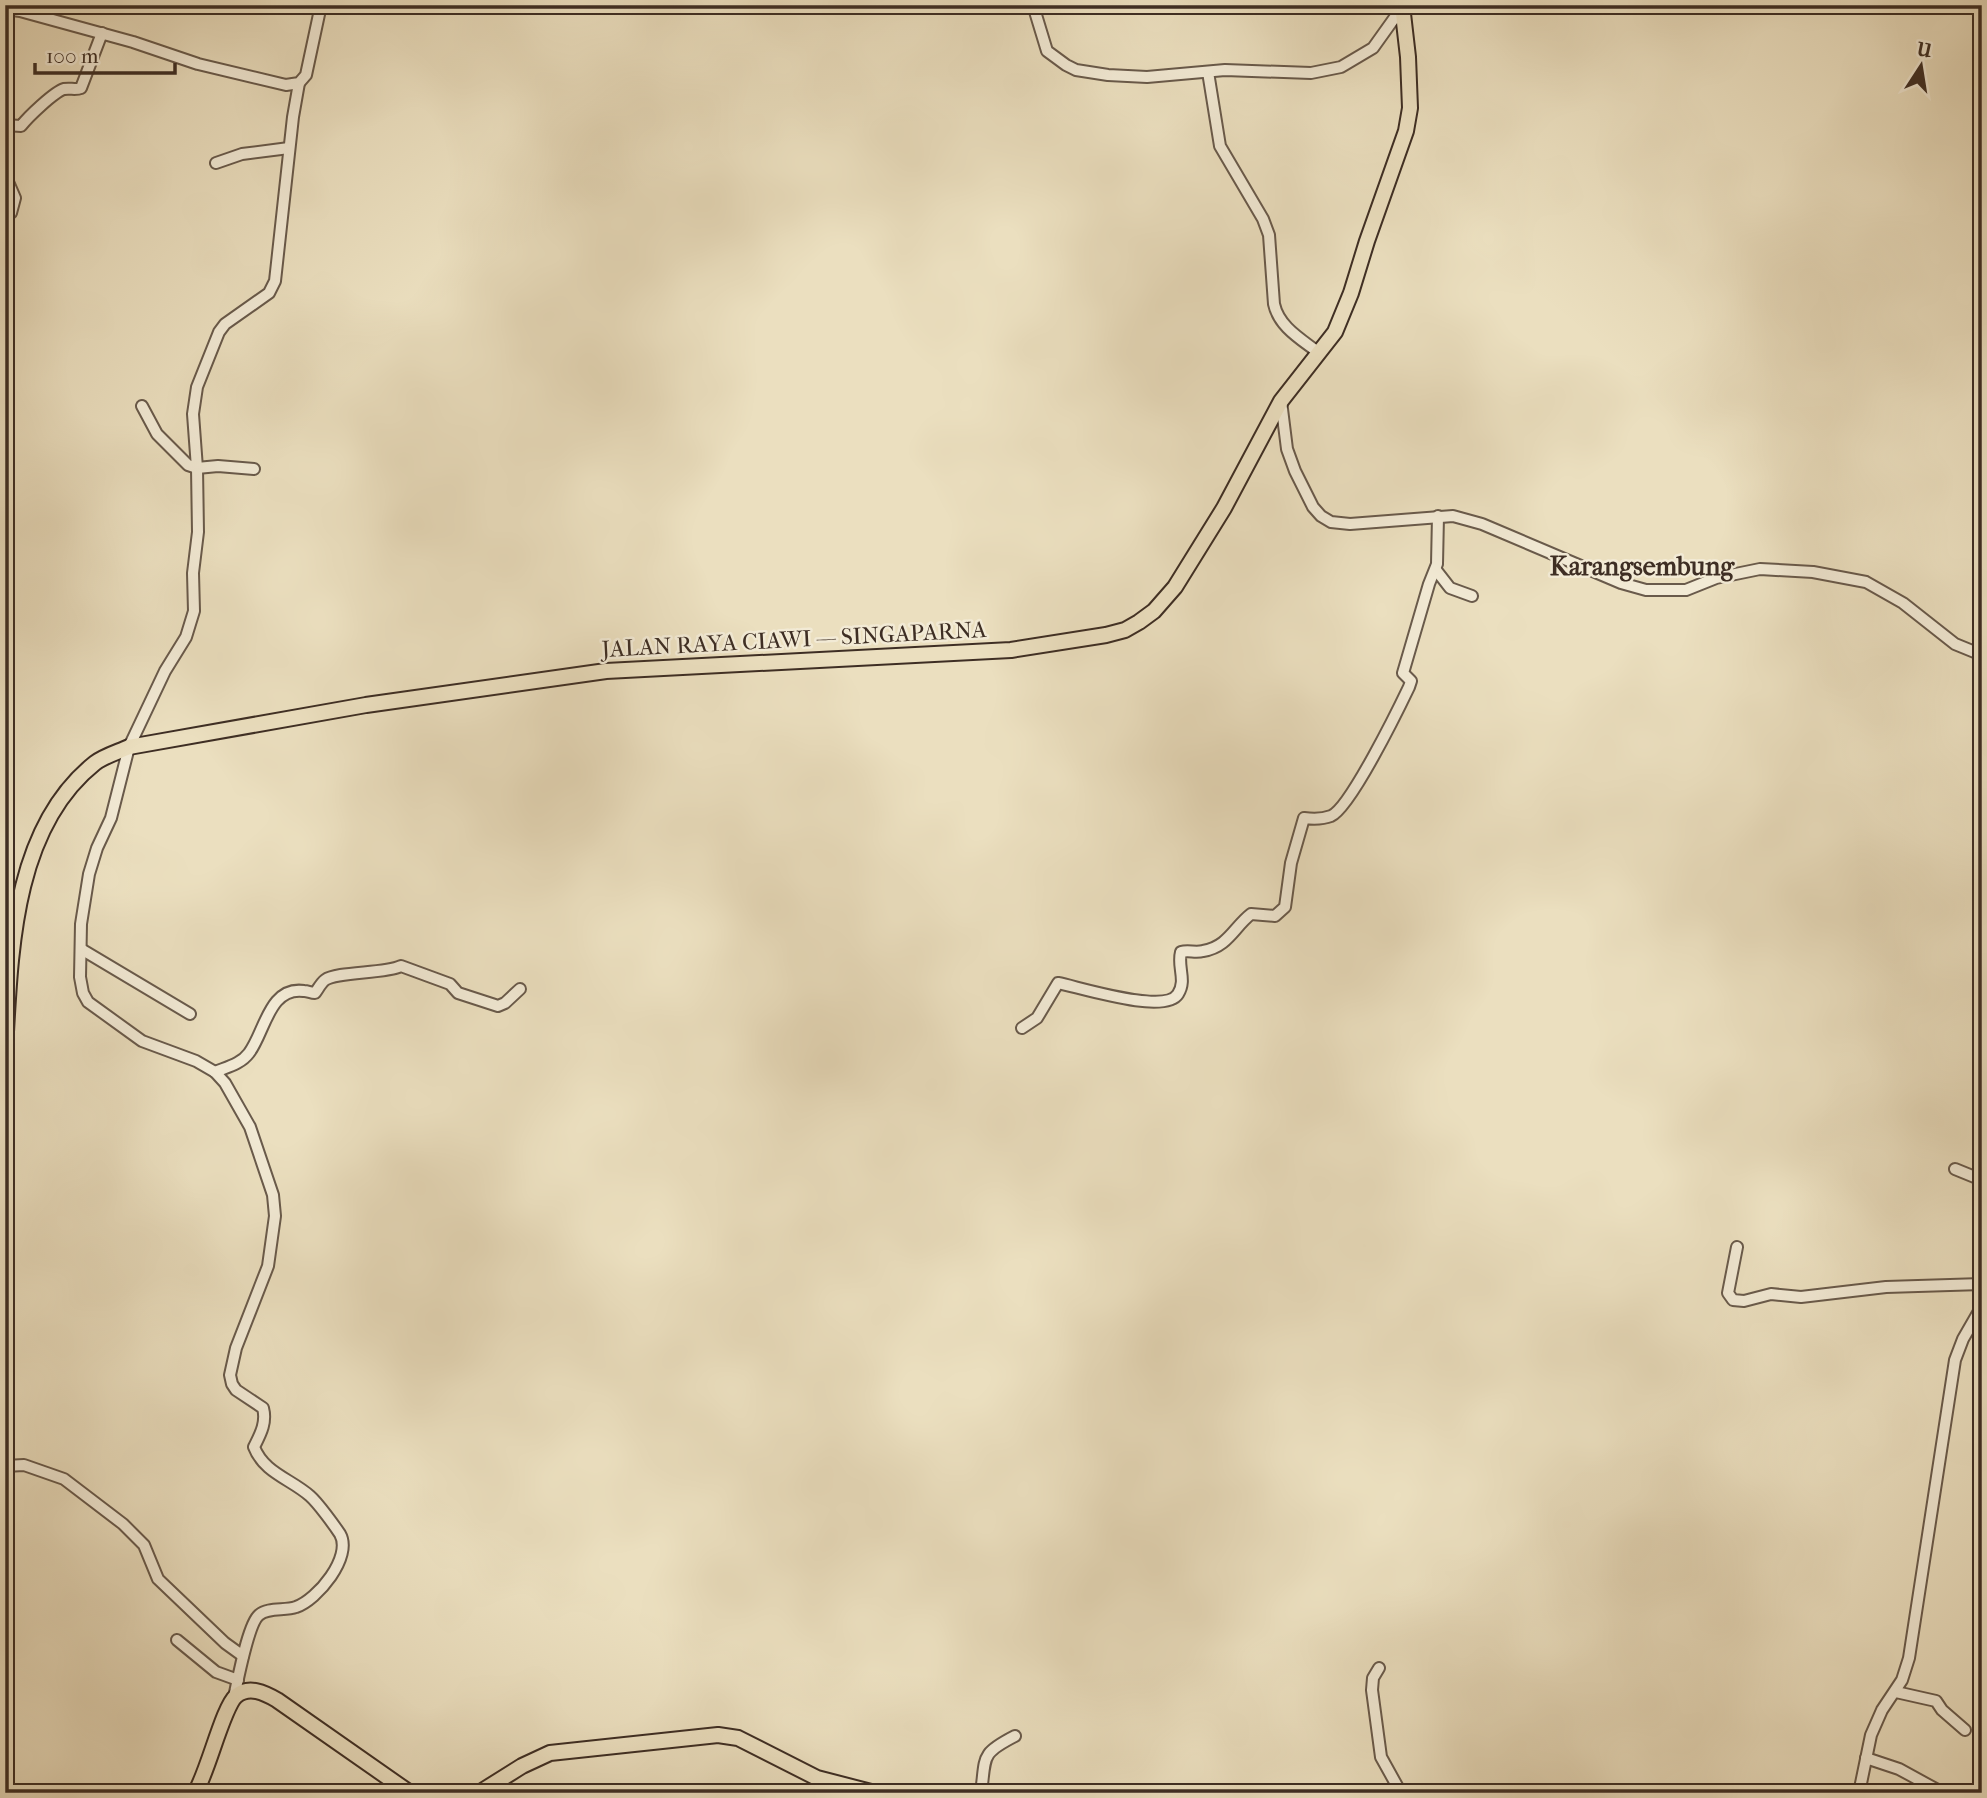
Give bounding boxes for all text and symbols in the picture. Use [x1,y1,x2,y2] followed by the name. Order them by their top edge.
[35,32,175,76] scale bar
[1885,32,1955,102] north arrow
[1914,38,1934,63] text: U
[46,44,99,68] text: 100 m
[1550,551,1735,582] district label: Karangsembung
[599,616,988,663] street label: JALAN RAYA CIAWI — SINGAPARNA

